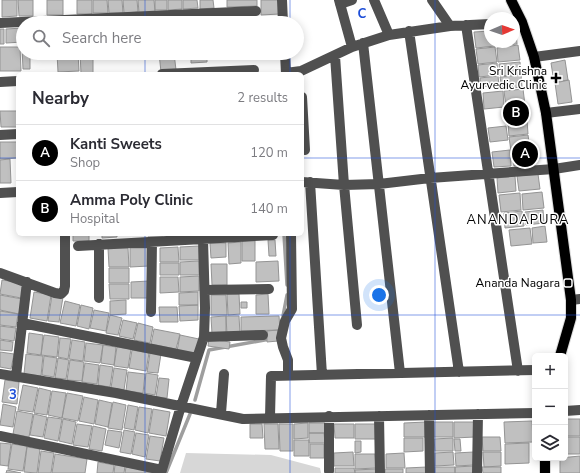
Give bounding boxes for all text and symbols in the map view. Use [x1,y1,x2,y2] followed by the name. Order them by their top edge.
[358,5,367,23] text: C
[484,12,520,48] north arrow
[16,16,304,60] search box
[30,27,52,49] icon: search
[62,28,142,48] text: Search here
[461,63,547,93] place label: Sri Krishna Ayurvedic Clinic
[550,72,562,84] marker: Sri Krishna Ayurvedic Clinic
[32,87,89,110] text: Nearby
[237,89,288,107] text: 2 results
[503,98,529,128] pin: B
[70,134,162,154] text: Kanti Sweets
[512,139,538,169] pin: A
[40,144,50,162] text: A
[250,144,288,162] text: 120 m
[70,154,100,172] text: Shop
[70,190,193,210] text: Amma Poly Clinic
[41,200,49,218] text: B
[250,200,288,218] text: 140 m
[70,210,119,228] text: Hospital
[467,211,569,229] district label: ANANDAPURA
[476,275,560,291] place label: Ananda Nagara
[563,278,573,288] marker: Ananda Nagara
[369,285,389,305] your location
[532,353,568,461] map controls
[532,353,568,389] button: +
[9,386,17,404] text: 3
[532,389,568,425] button: −
[532,425,568,461] button: layers

